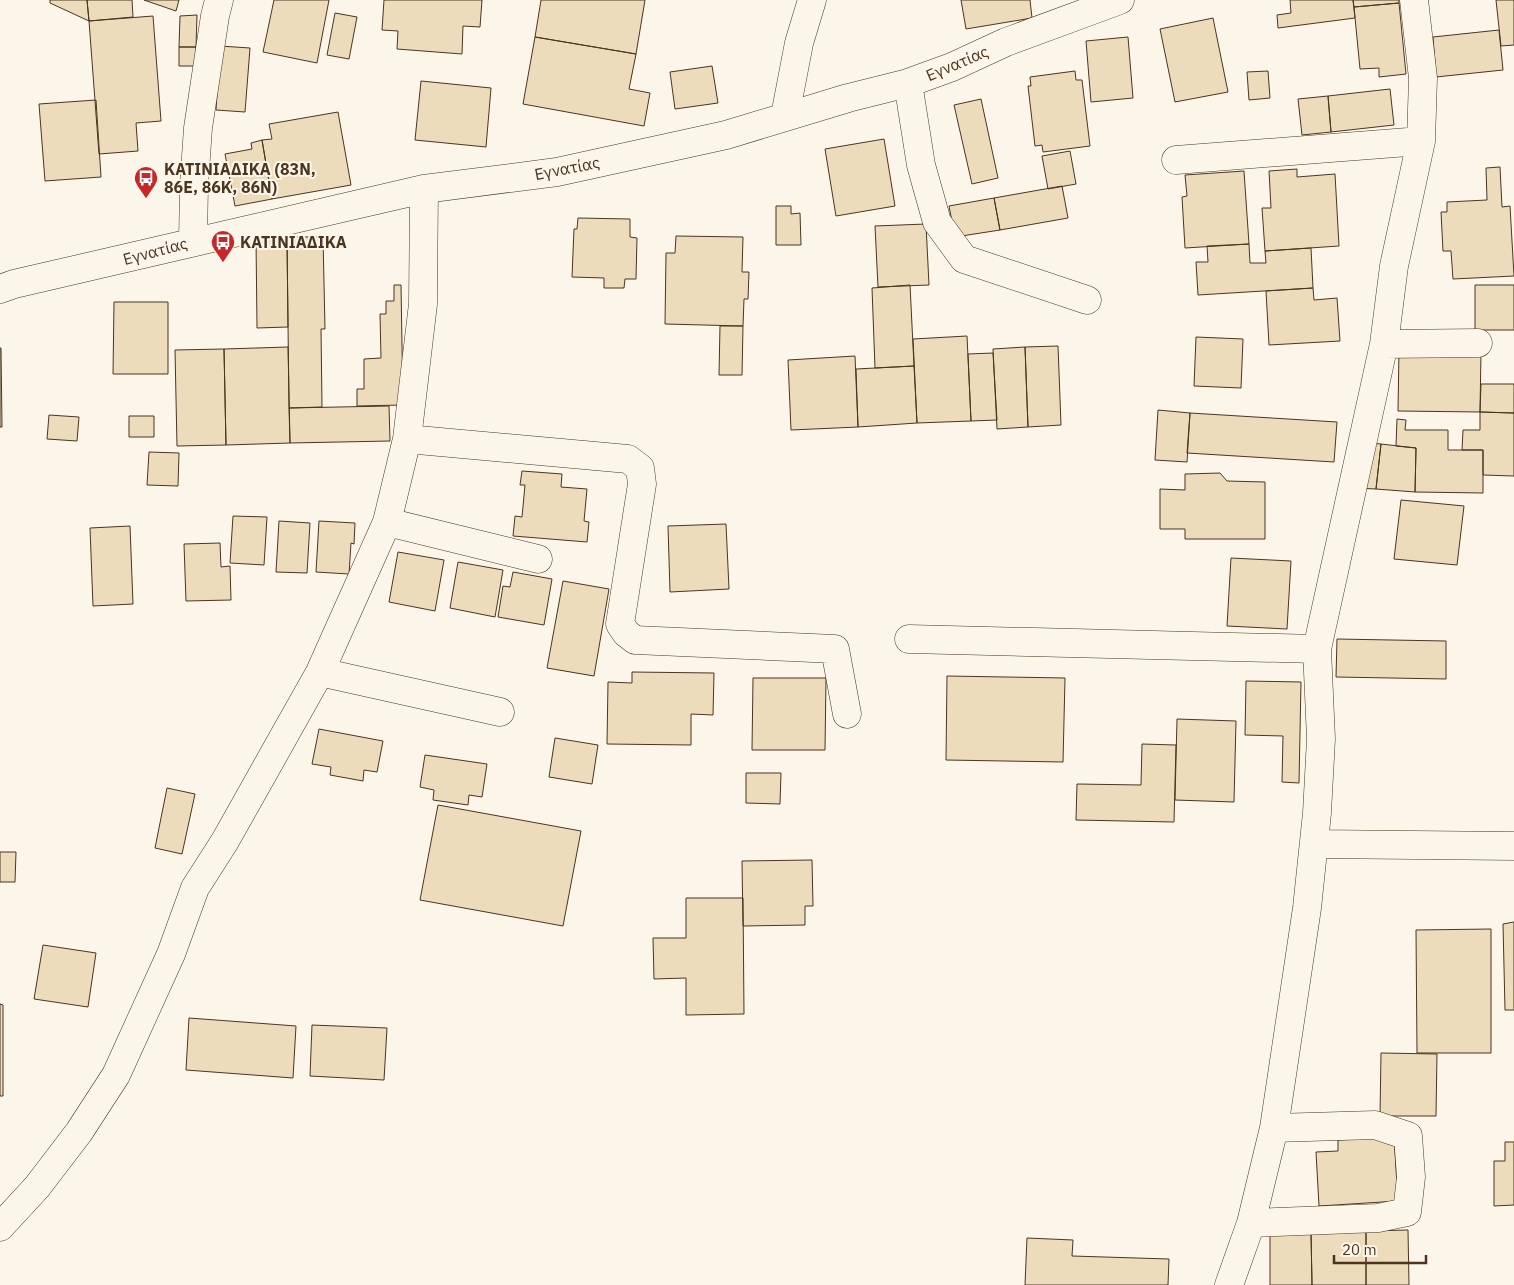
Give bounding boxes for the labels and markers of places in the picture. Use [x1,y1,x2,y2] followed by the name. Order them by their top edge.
[164,159,316,197] place label: ΚΑΤΙΝΙΑΔΙΚΑ (83Ν, 86Ε, 86Κ, 86Ν)
[133,165,159,199] bus stop icon: ΚΑΤΙΝΙΑΔΙΚΑ (83Ν, 86Ε, 86Κ, 86Ν)
[210,229,236,263] bus stop icon: ΚΑΤΙΝΙΑΔΙΚΑ
[240,232,347,252] place label: ΚΑΤΙΝΙΑΔΙΚΑ

